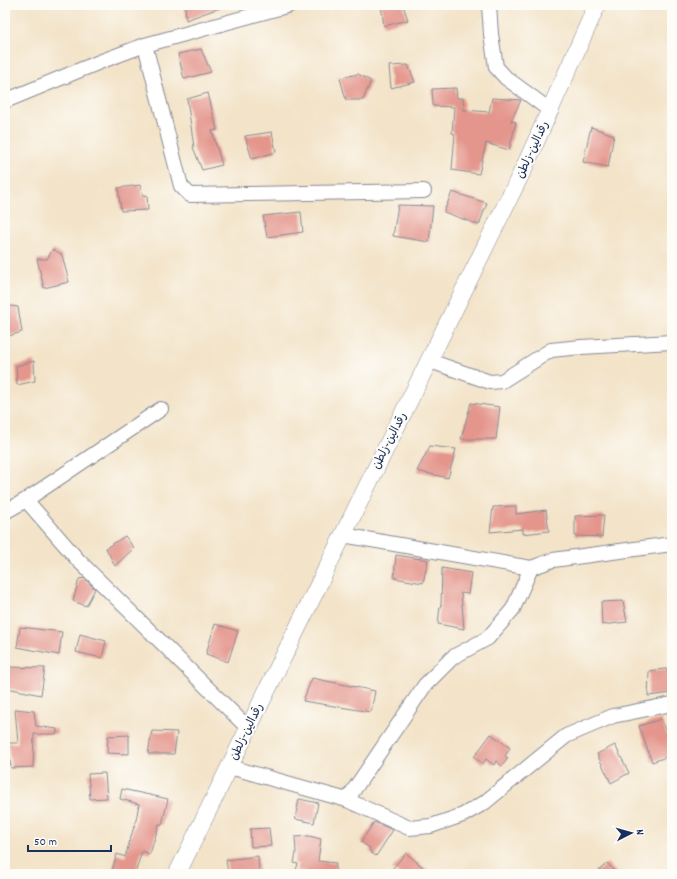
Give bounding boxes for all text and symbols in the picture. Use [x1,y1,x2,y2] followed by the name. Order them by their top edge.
[512,118,554,182] street label: رقدالين-زلطن
[368,410,412,472] street label: رقدالين-زلطن
[226,701,268,763] street label: رقدالين-زلطن
[611,813,651,853] north arrow
[28,827,111,853] scale bar
[631,829,647,836] text: N
[34,834,57,851] text: 50 m

